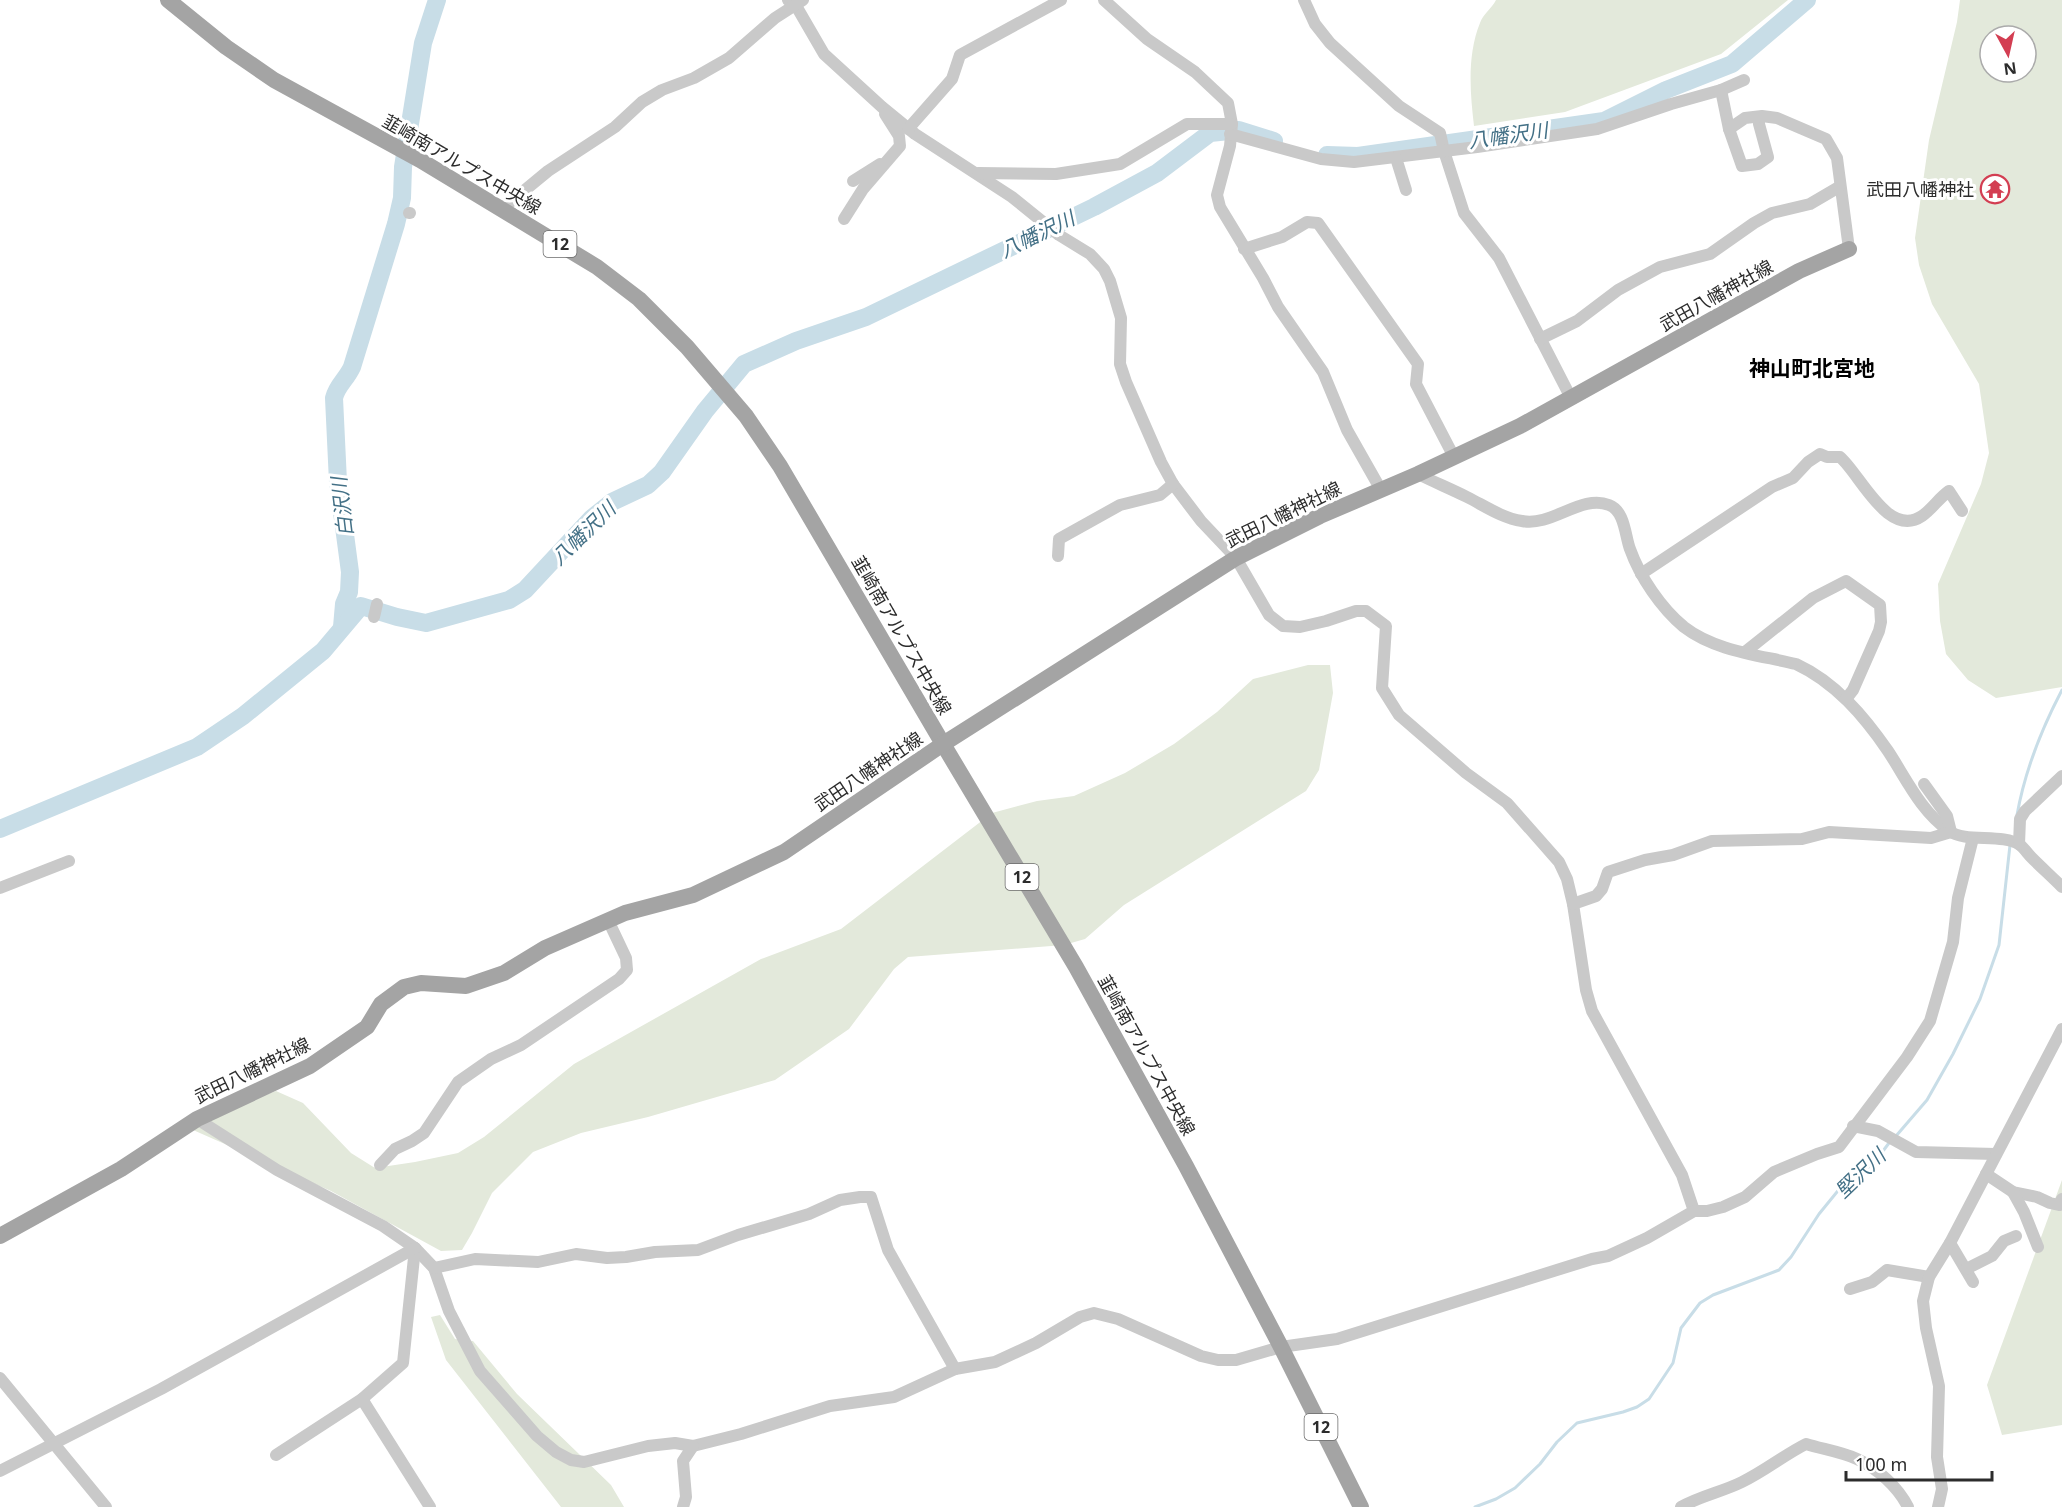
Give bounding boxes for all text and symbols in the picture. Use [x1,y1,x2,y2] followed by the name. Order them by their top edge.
[1978,24,2038,84] north arrow
[2002,57,2018,81] text: N
[378,109,546,219] street label: 韮崎南アルプス中央線
[1467,116,1551,154] water label: 八幡沢川
[1979,173,2011,205] temple icon: 武田八幡神社
[1866,177,1974,201] place label: 武田八幡神社
[995,203,1081,264] water label: 八幡沢川
[544,231,576,257] road number: 12
[1655,254,1777,336] street label: 武田八幡神社線
[1749,354,1875,382] district label: 神山町北宮地
[325,474,359,538] water label: 白沢川
[1221,476,1345,552] street label: 武田八幡神社線
[545,494,623,570] water label: 八幡沢川
[847,551,957,719] street label: 韮崎南アルプス中央線
[809,726,927,816] street label: 武田八幡神社線
[1006,864,1038,890] road number: 12
[1093,971,1201,1139] street label: 韮崎南アルプス中央線
[190,1032,314,1108] street label: 武田八幡神社線
[1829,1141,1892,1204] water label: 堅沢川
[1304,1414,1338,1440] road number: 12
[1846,1444,1992,1482] scale bar
[1855,1452,1907,1476] text: 100 m

